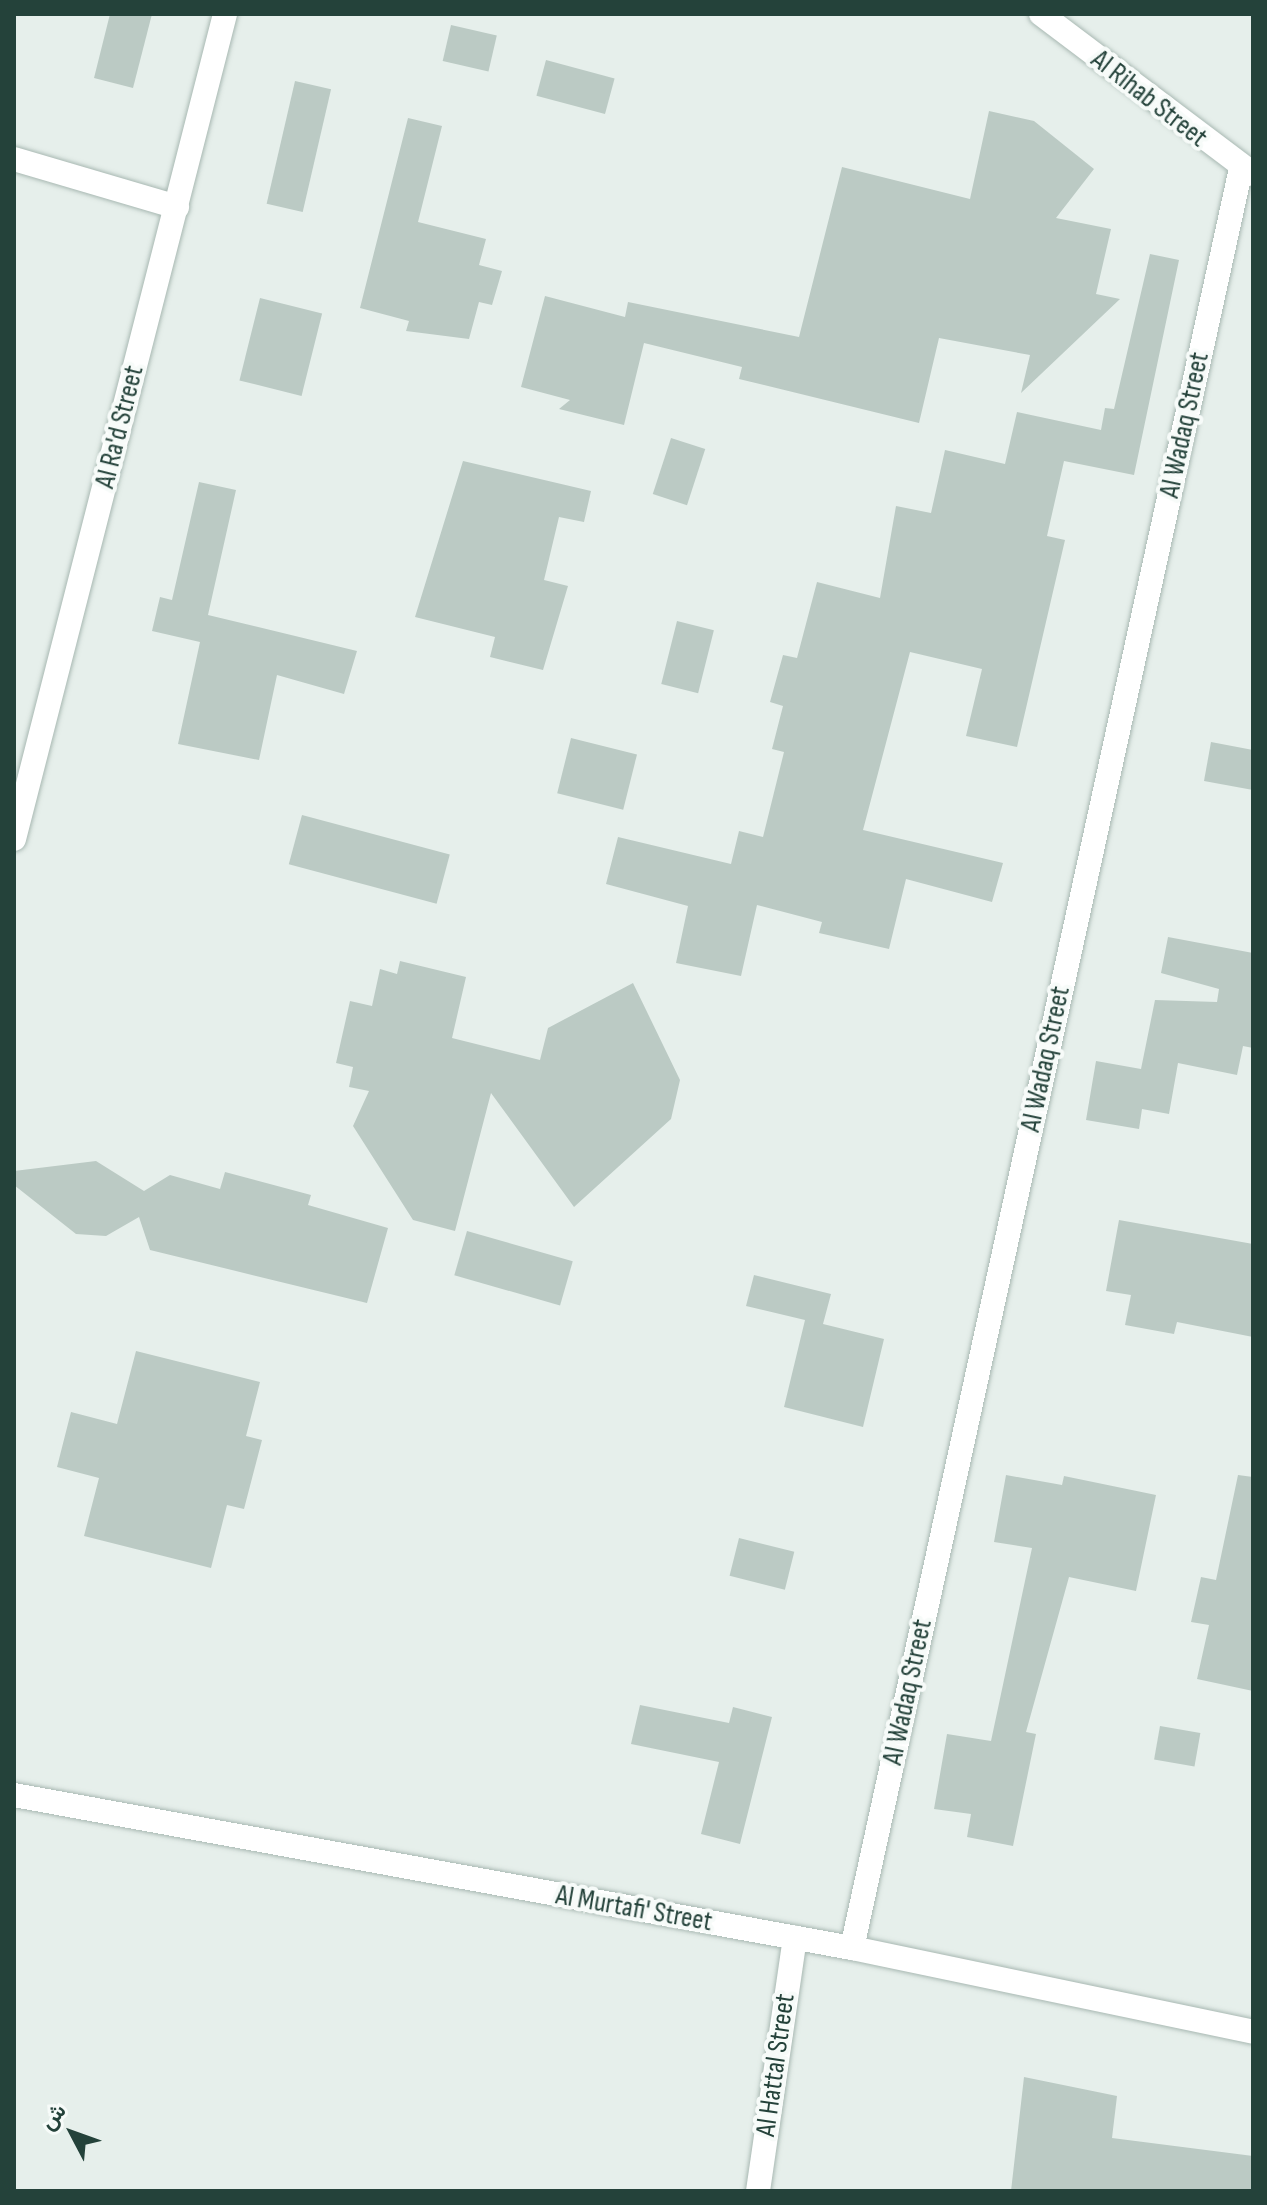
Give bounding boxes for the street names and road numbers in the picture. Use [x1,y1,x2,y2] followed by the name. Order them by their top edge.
[1084,43,1214,155] street label: Al Rihab Street
[1153,349,1217,501] street label: Al Wadaq Street
[89,362,151,492] street label: Al Ra'd Street
[1014,983,1078,1135] street label: Al Wadaq Street
[876,1616,940,1768] street label: Al Wadaq Street
[553,1879,715,1939] street label: Al Murtafi' Street
[749,1992,803,2138] street label: Al Hattal Street

